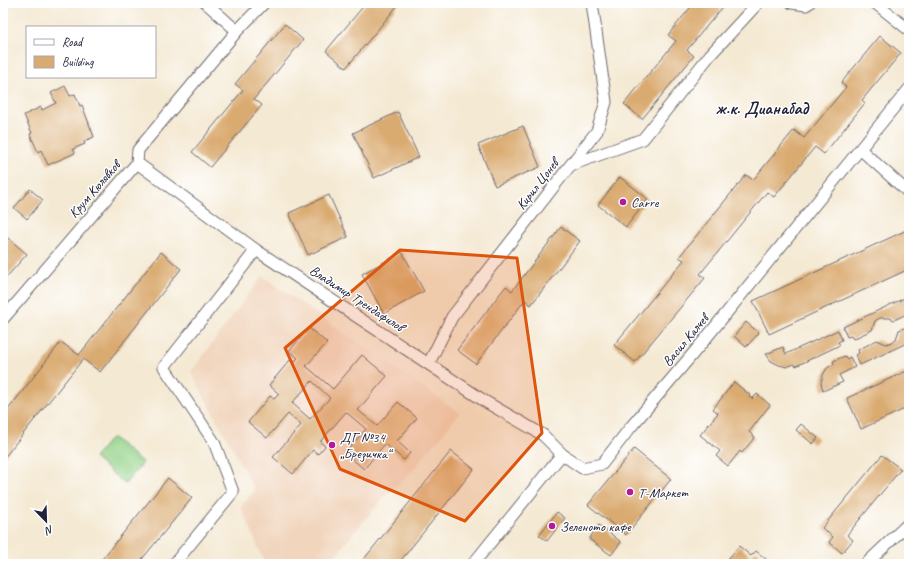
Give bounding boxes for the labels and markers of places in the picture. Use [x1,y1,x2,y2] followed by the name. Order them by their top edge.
[631,194,660,211] place label: Carre
[618,197,628,207] marker: Carre
[340,429,394,462] place label: ДГ №34 „Брезичка“
[327,440,337,450] marker: ДГ №34 „Брезичка“
[638,484,689,501] place label: Т-Маркет
[625,487,635,497] marker: Т-Маркет
[560,518,632,535] place label: Зеленото кафе
[547,521,557,531] marker: Зеленото кафе

